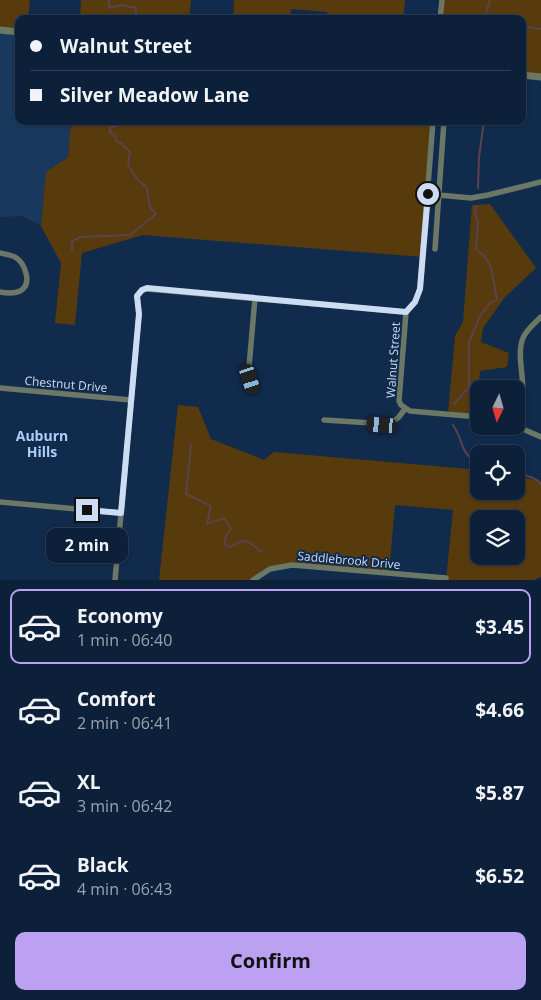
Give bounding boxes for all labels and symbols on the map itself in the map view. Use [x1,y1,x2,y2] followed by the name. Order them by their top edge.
[417,183,439,205] route start
[382,321,404,399] street label: Walnut Street
[238,362,261,396] car
[24,372,108,396] street label: Chestnut Drive
[470,380,525,435] north arrow
[366,416,397,434] car
[16,426,68,461] district label: Auburn Hills
[76,499,98,521] route end
[46,528,128,562] callout: 2 min
[297,547,401,573] street label: Saddlebrook Drive

